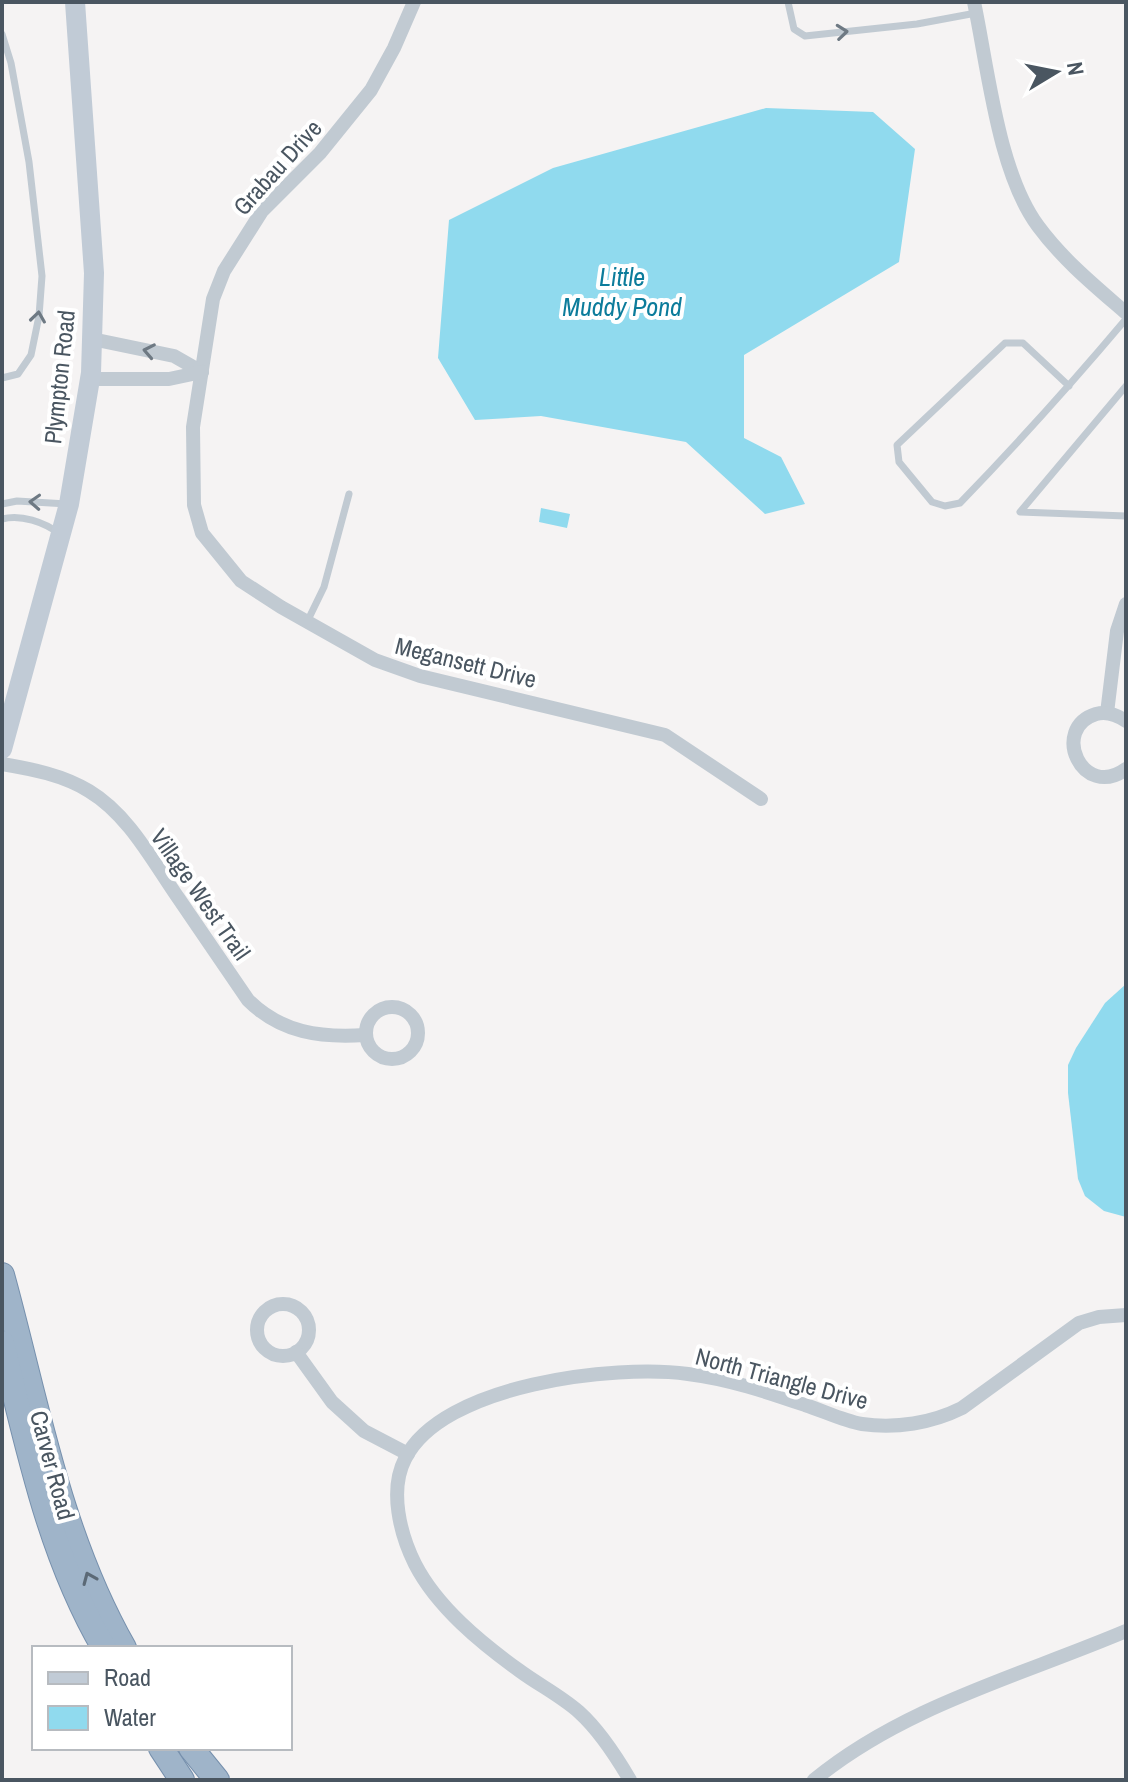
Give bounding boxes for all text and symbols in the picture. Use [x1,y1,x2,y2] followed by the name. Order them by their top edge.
[835,24,848,41] one-way arrow
[1016,32,1096,112] north arrow
[1060,60,1092,78] text: N
[226,112,328,222] street label: Grabau Drive
[562,259,682,324] water label: Little Muddy Pond
[36,308,82,446] street label: Plympton Road
[29,310,46,324] one-way arrow
[142,343,155,360] one-way arrow
[28,493,41,510] one-way arrow
[392,629,540,695] street label: Megansett Drive
[144,822,258,966] street label: Village West Trail
[692,1340,872,1416] street label: North Triangle Drive
[23,1407,83,1523] street label: Carver Road
[83,1572,99,1586] one-way arrow
[32,1646,292,1750] legend
[104,1661,151,1693] text: Road
[104,1701,156,1733] text: Water

